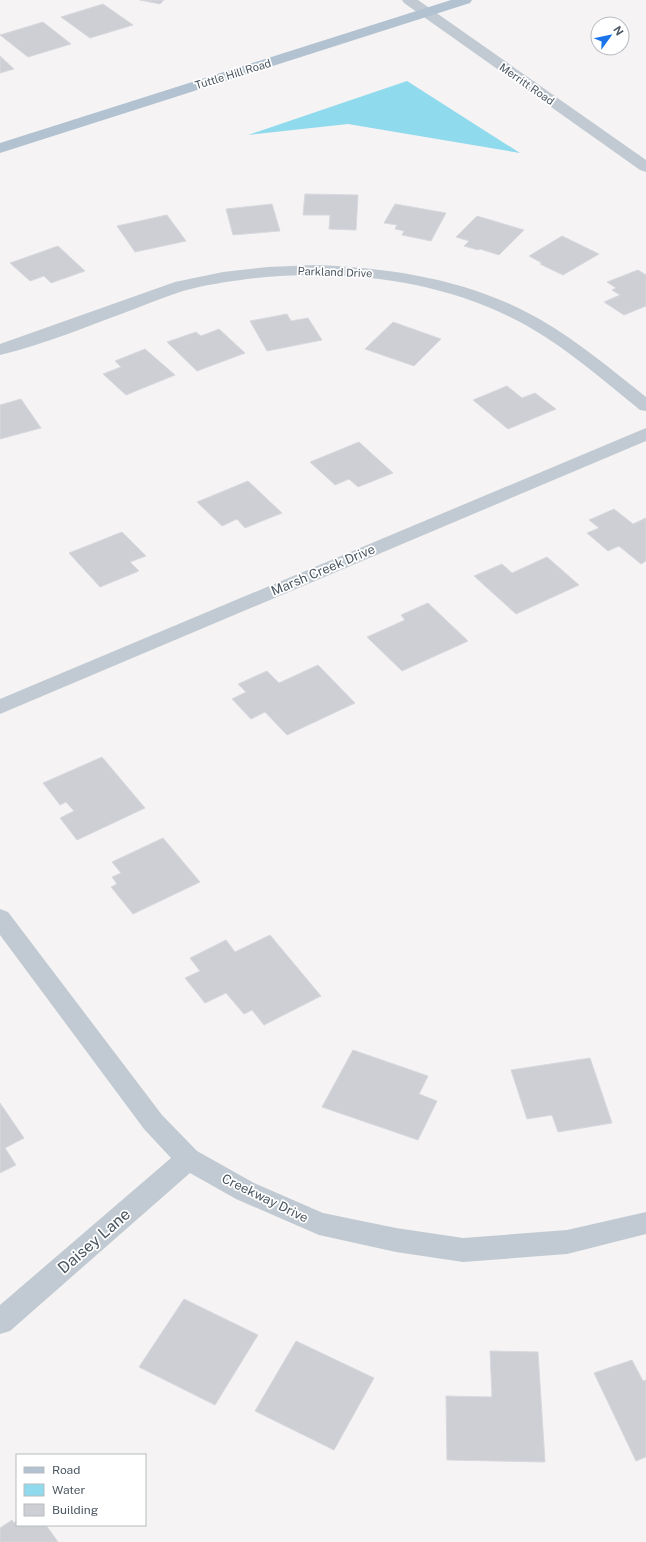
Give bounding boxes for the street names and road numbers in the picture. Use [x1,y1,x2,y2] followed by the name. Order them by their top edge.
[194,57,272,91] street label: Tuttle Hill Road
[497,61,557,107] street label: Merritt Road
[297,265,373,279] street label: Parkland Drive
[269,541,377,599] street label: Marsh Creek Drive
[219,1171,311,1225] street label: Creekway Drive
[54,1204,134,1278] street label: Daisey Lane

